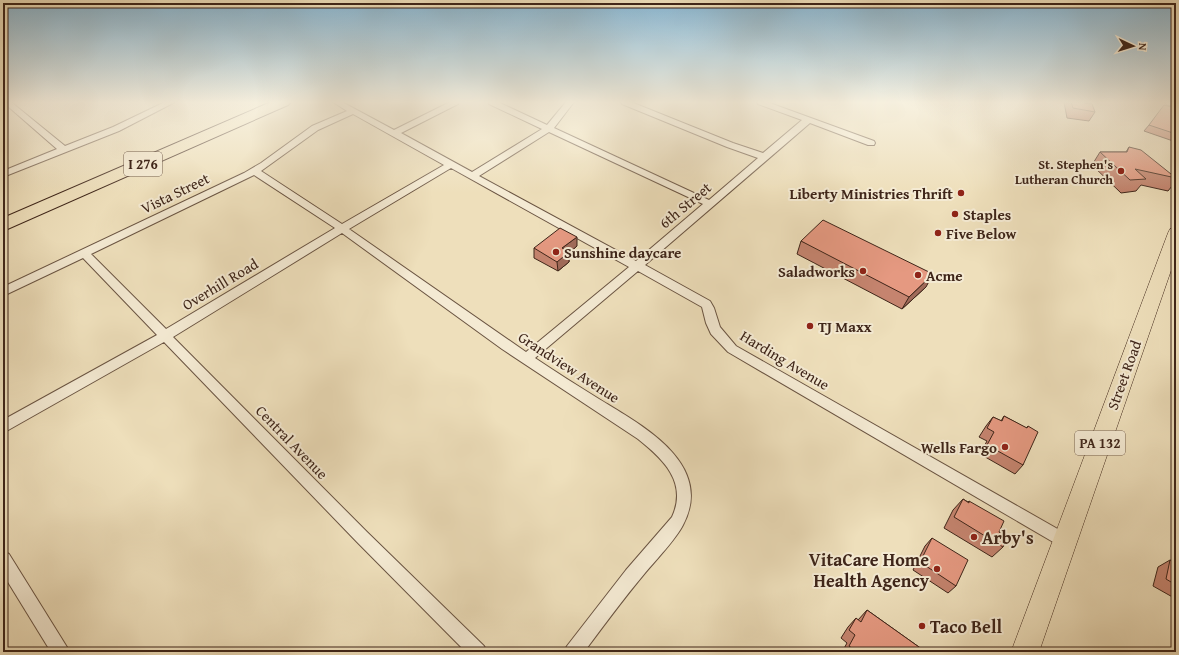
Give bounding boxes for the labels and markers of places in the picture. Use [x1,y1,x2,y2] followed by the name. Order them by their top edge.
[1015,155,1113,189] place label: St. Stephen's Lutheran Church
[1116,166,1126,176] marker: St. Stephen's Lutheran Church
[789,183,953,204] place label: Liberty Ministries Thrift
[956,188,966,198] marker: Liberty Ministries Thrift
[963,204,1011,225] place label: Staples
[950,209,960,219] marker: Staples
[946,223,1016,244] place label: Five Below
[933,228,943,238] marker: Five Below
[564,242,681,263] place label: Sunshine daycare
[551,247,561,257] marker: Sunshine daycare
[778,261,855,282] place label: Saladworks
[926,265,963,286] place label: Acme
[858,266,868,276] marker: Saladworks
[913,270,923,280] marker: Acme
[818,316,872,337] place label: TJ Maxx
[805,321,815,331] marker: TJ Maxx
[921,437,997,458] place label: Wells Fargo
[1000,442,1010,452] marker: Wells Fargo
[982,524,1034,551] place label: Arby's
[969,532,979,542] marker: Arby's
[809,546,930,594] place label: VitaCare Home Health Agency
[932,564,942,574] marker: VitaCare Home Health Agency
[930,613,1003,640] place label: Taco Bell
[917,621,927,631] marker: Taco Bell

